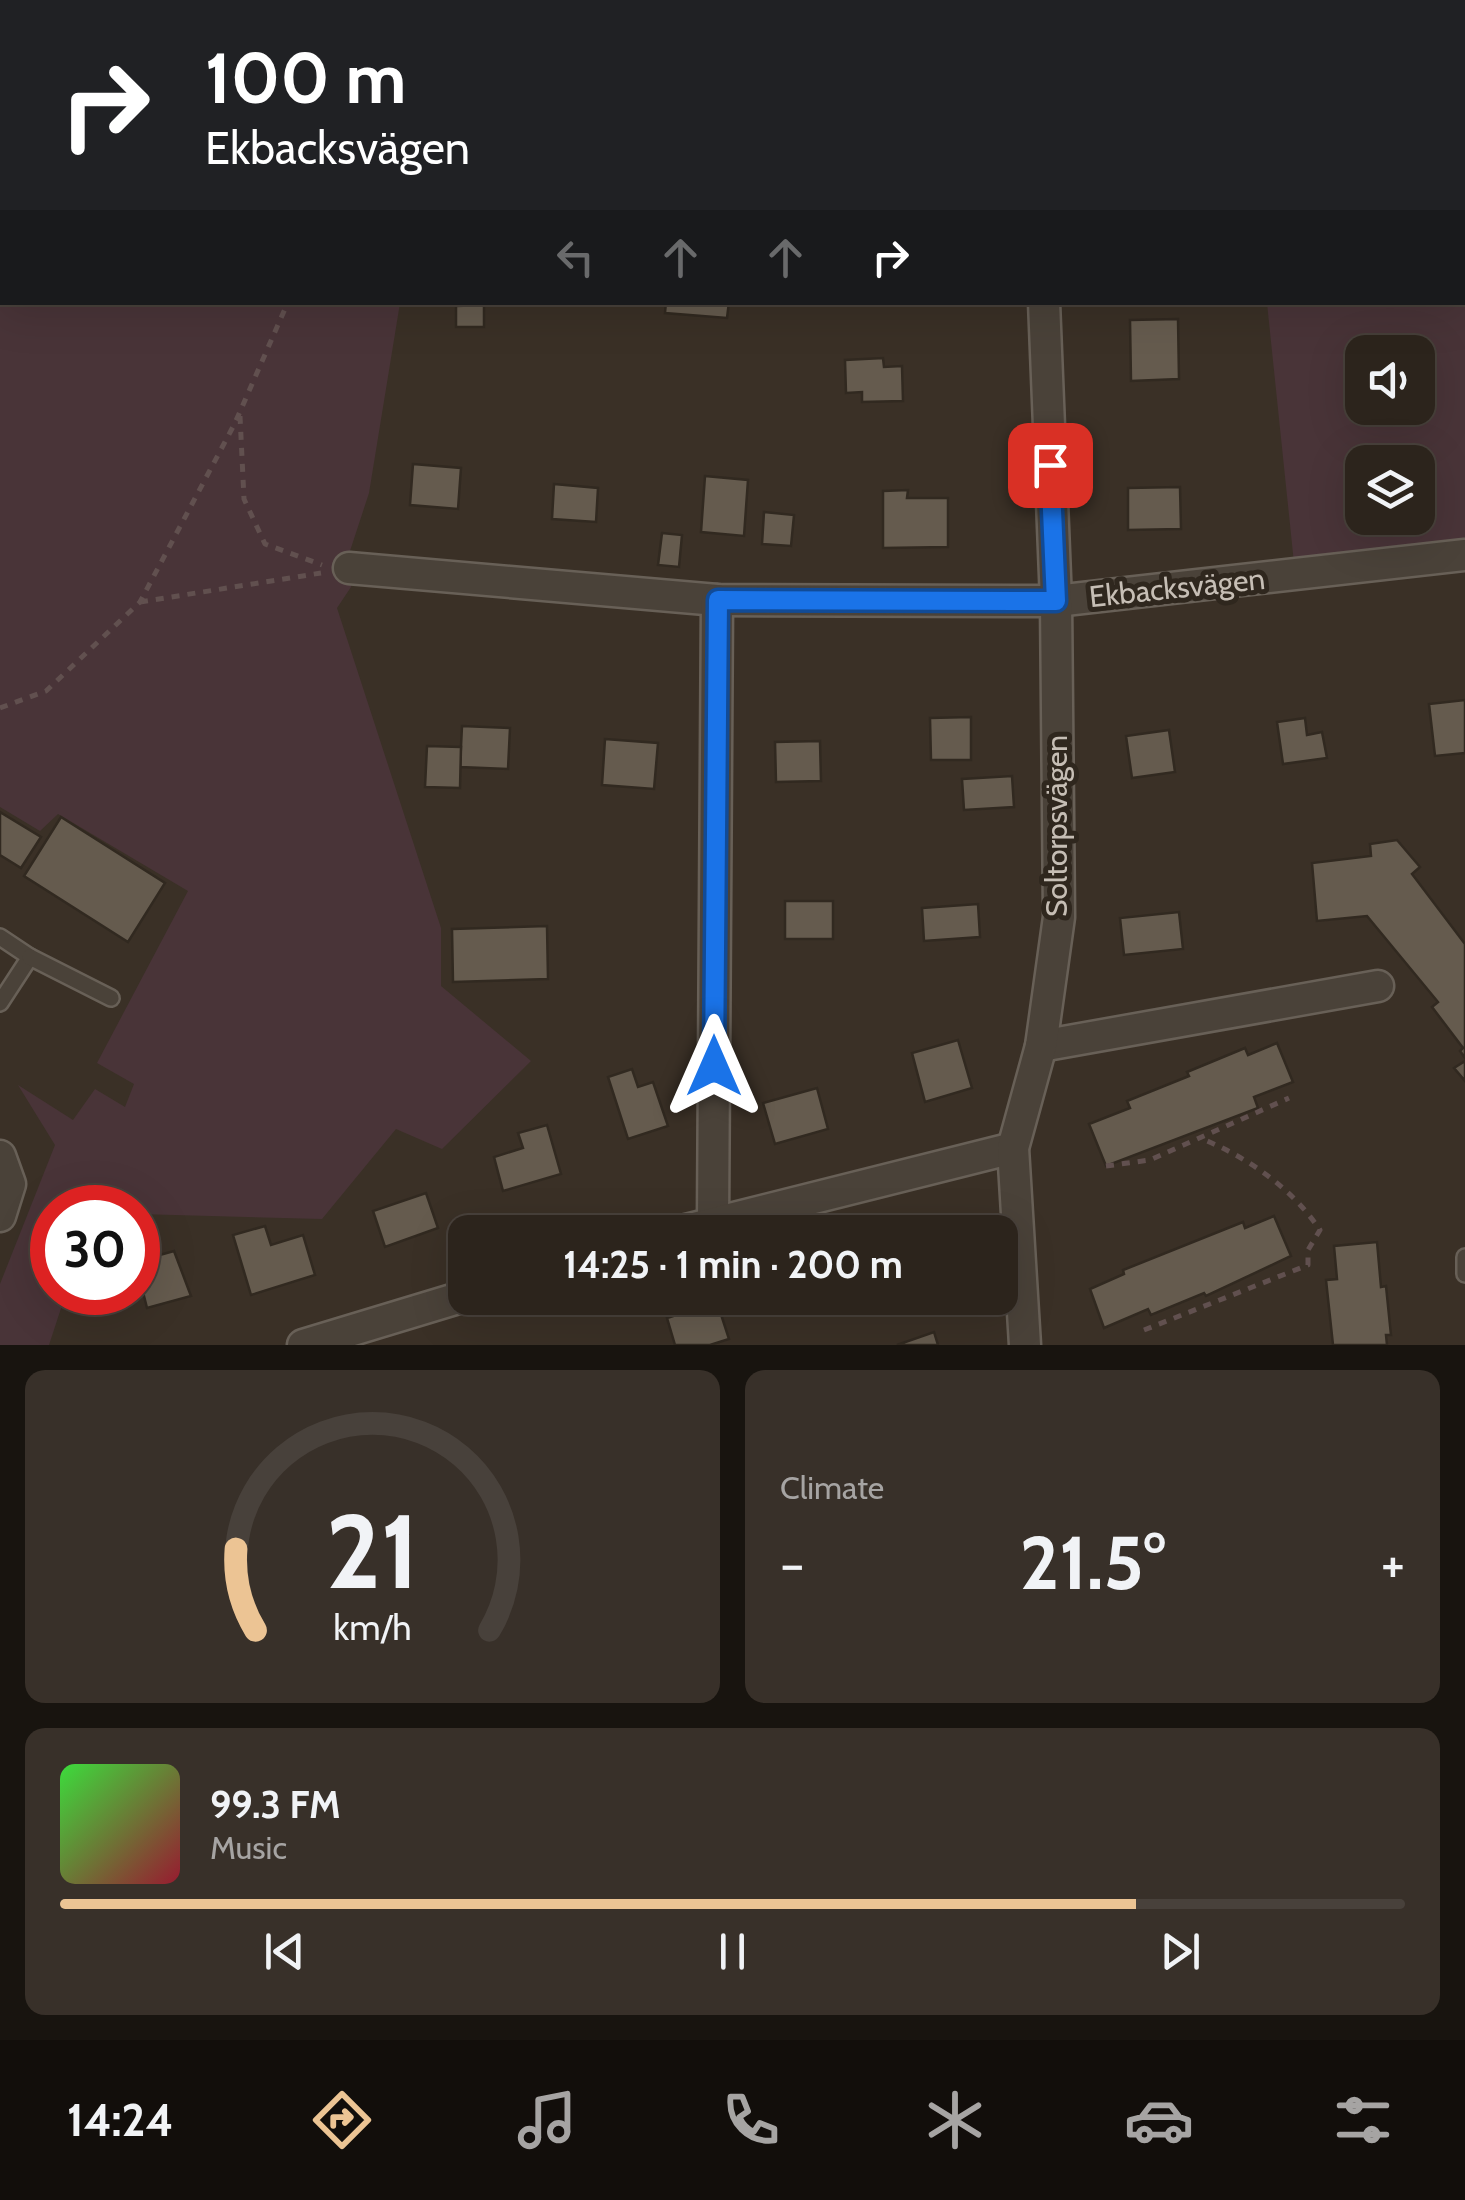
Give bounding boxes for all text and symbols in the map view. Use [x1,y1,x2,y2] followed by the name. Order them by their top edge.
[205,35,406,121] text: 100 m
[40,40,170,170] icon: right
[205,121,470,175] text: Ekbacksvägen
[548,230,603,285] icon: left
[653,230,708,285] icon: ahead
[758,230,813,285] icon: ahead
[863,230,918,285] icon: right
[1345,335,1435,535] map controls
[1345,335,1435,425] button: sound
[1008,423,1093,508] pin
[1023,438,1078,493] icon: arrive
[1345,445,1435,535] button: layers
[1087,560,1267,615] street label: Ekbacksvägen
[1038,735,1075,917] street label: Soltorpsvägen
[662,1014,766,1118] position arrow
[30,1185,160,1315] speed limit sign: 30
[563,1241,903,1288] text: 14:25 · 1 min · 200 m
[780,1468,884,1507] text: Climate
[326,1488,419,1614] text: 21
[1020,1517,1165,1608] text: 21.5°
[780,1530,804,1597] text: −
[1381,1530,1405,1597] text: +
[333,1606,412,1649] text: km/h
[210,1781,341,1828] text: 99.3 FM
[210,1828,287,1867] text: Music
[257,1924,312,1979] icon: previous
[705,1924,760,1979] icon: pause
[1153,1924,1208,1979] icon: next
[307,2085,377,2155] icon: directions
[512,2085,582,2155] icon: music
[716,2085,786,2155] icon: phone
[920,2085,990,2155] icon: climate
[1124,2085,1194,2155] icon: car
[1328,2085,1398,2155] icon: filters
[67,2093,173,2147] text: 14:24

